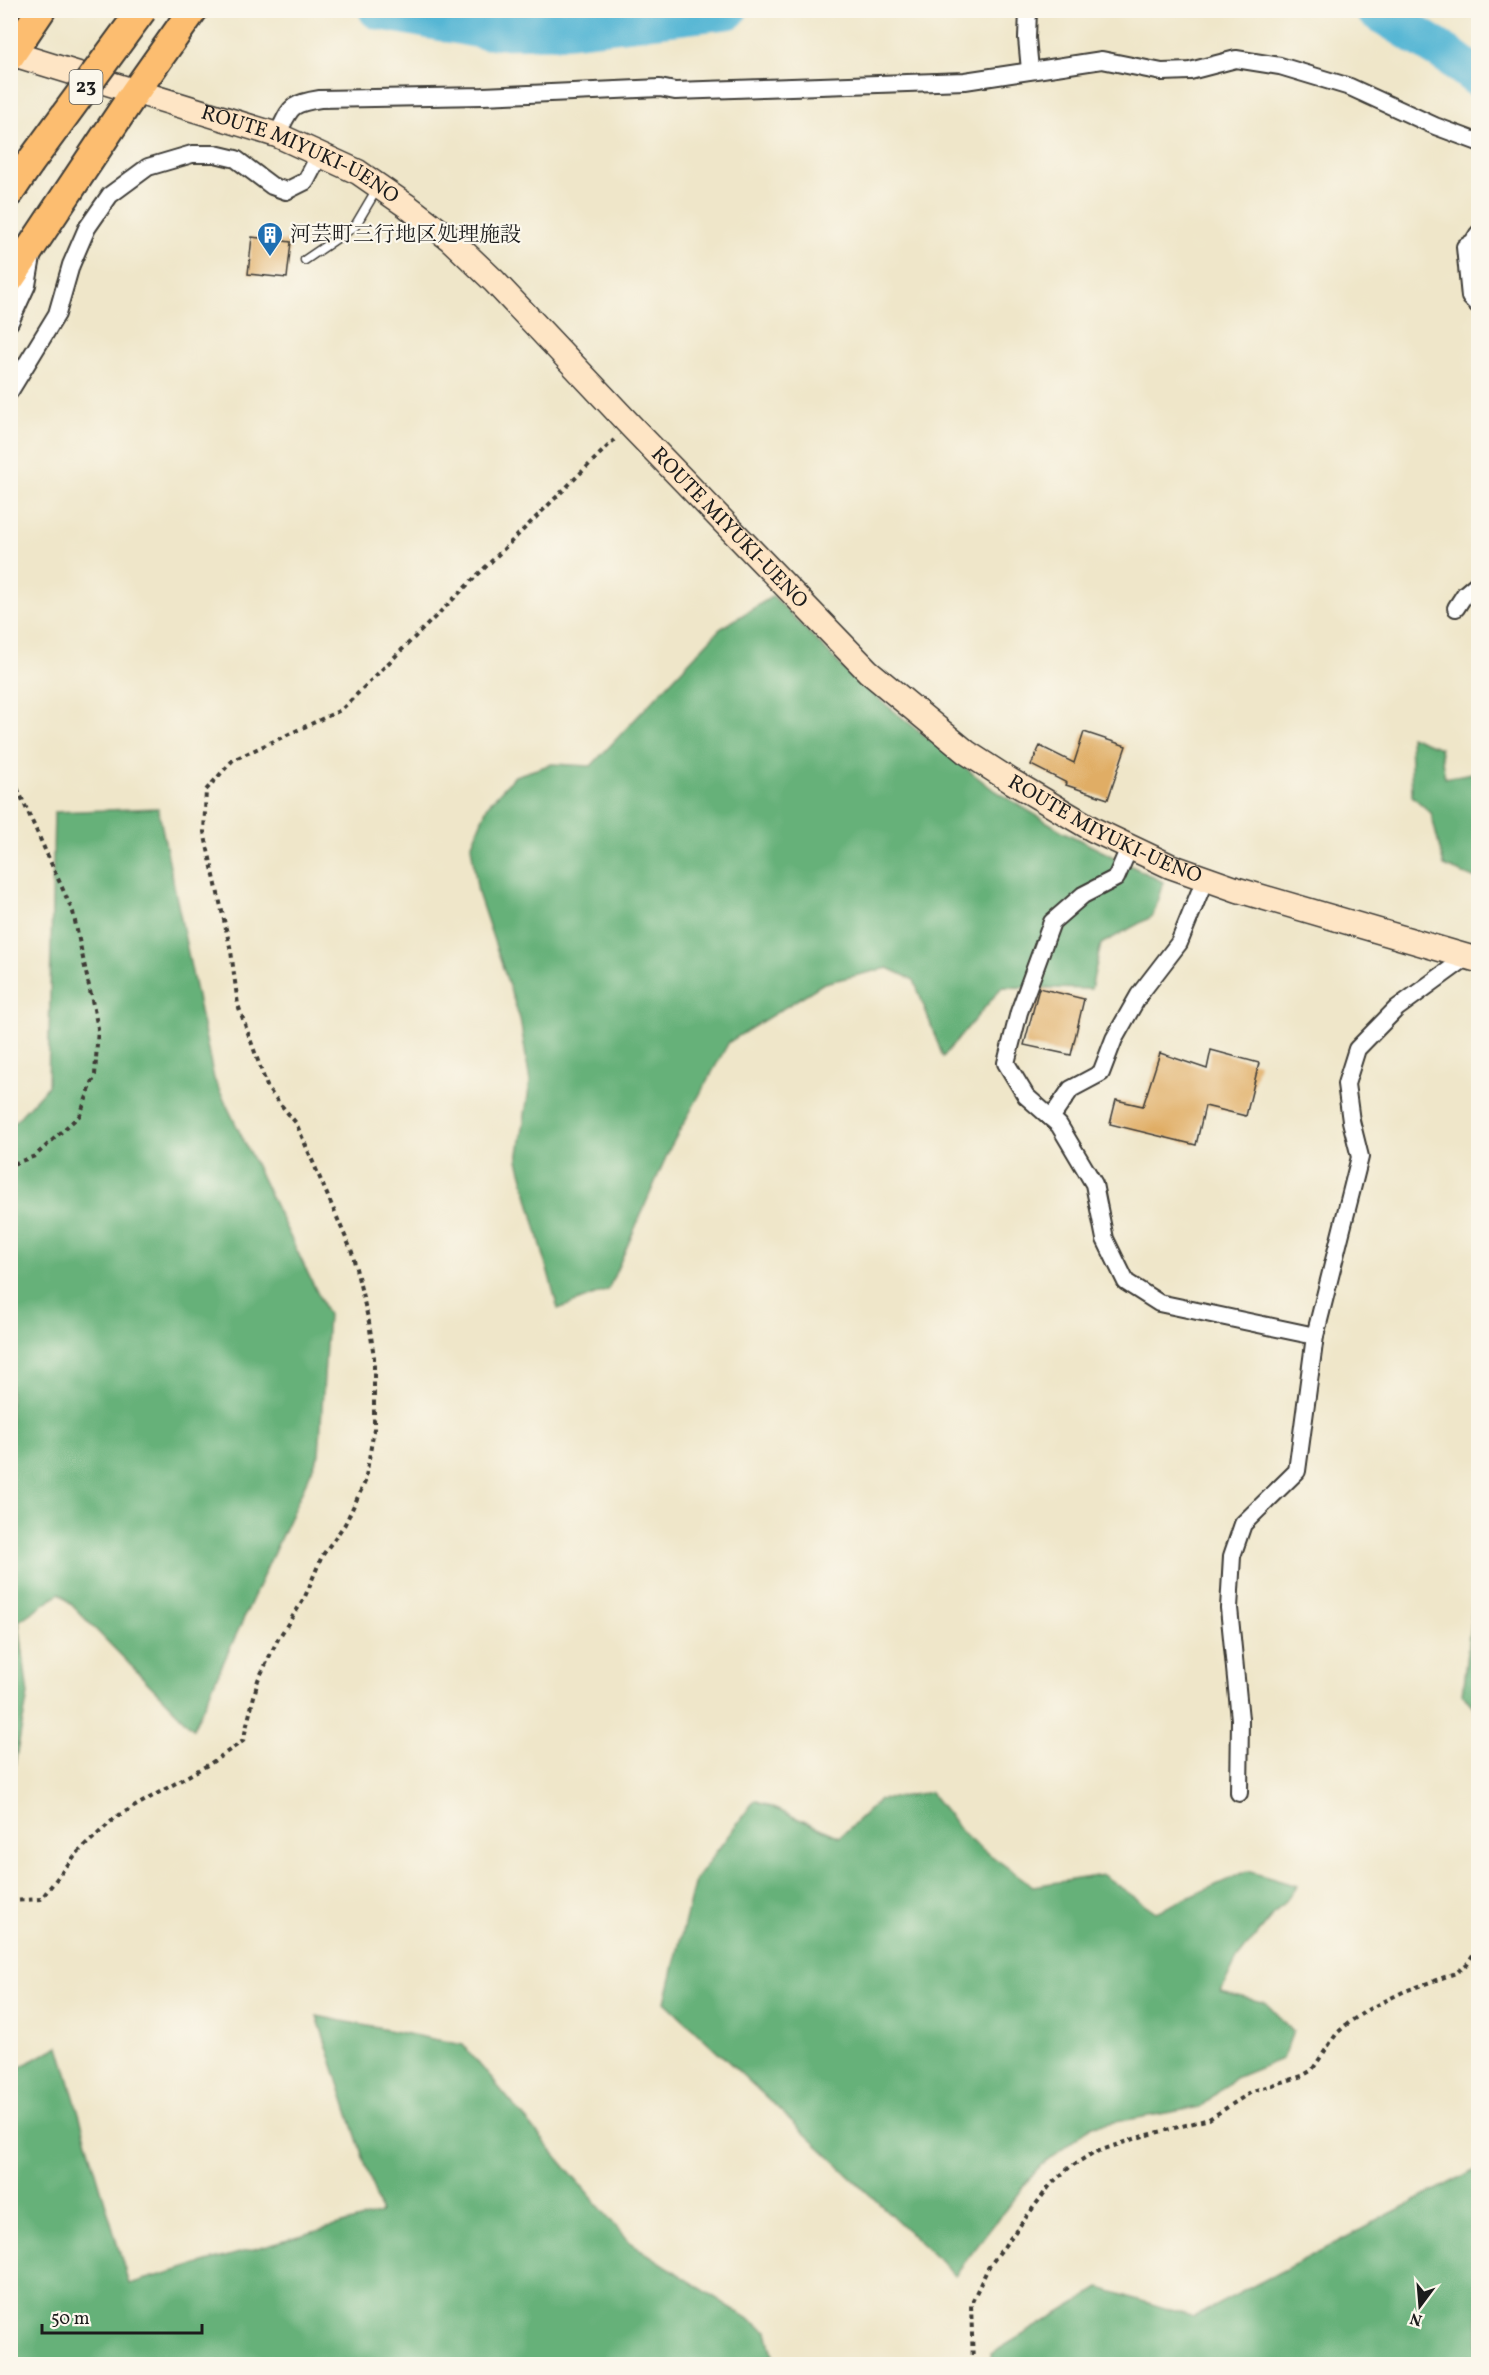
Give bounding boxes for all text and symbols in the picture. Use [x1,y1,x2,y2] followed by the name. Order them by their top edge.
[70,70,103,104] road number: 23
[198,98,405,211] street label: ROUTE MIYUKI-UENO
[255,220,285,258] building icon: 河芸町三行地区処理施設
[290,221,521,250] place label: 河芸町三行地区処理施設
[644,441,814,615] street label: ROUTE MIYUKI-UENO
[1002,768,1206,891] street label: ROUTE MIYUKI-UENO
[1390,2276,1450,2336] north arrow
[42,2297,202,2335] scale bar
[1407,2306,1425,2331] text: N
[51,2307,90,2332] text: 50 m

